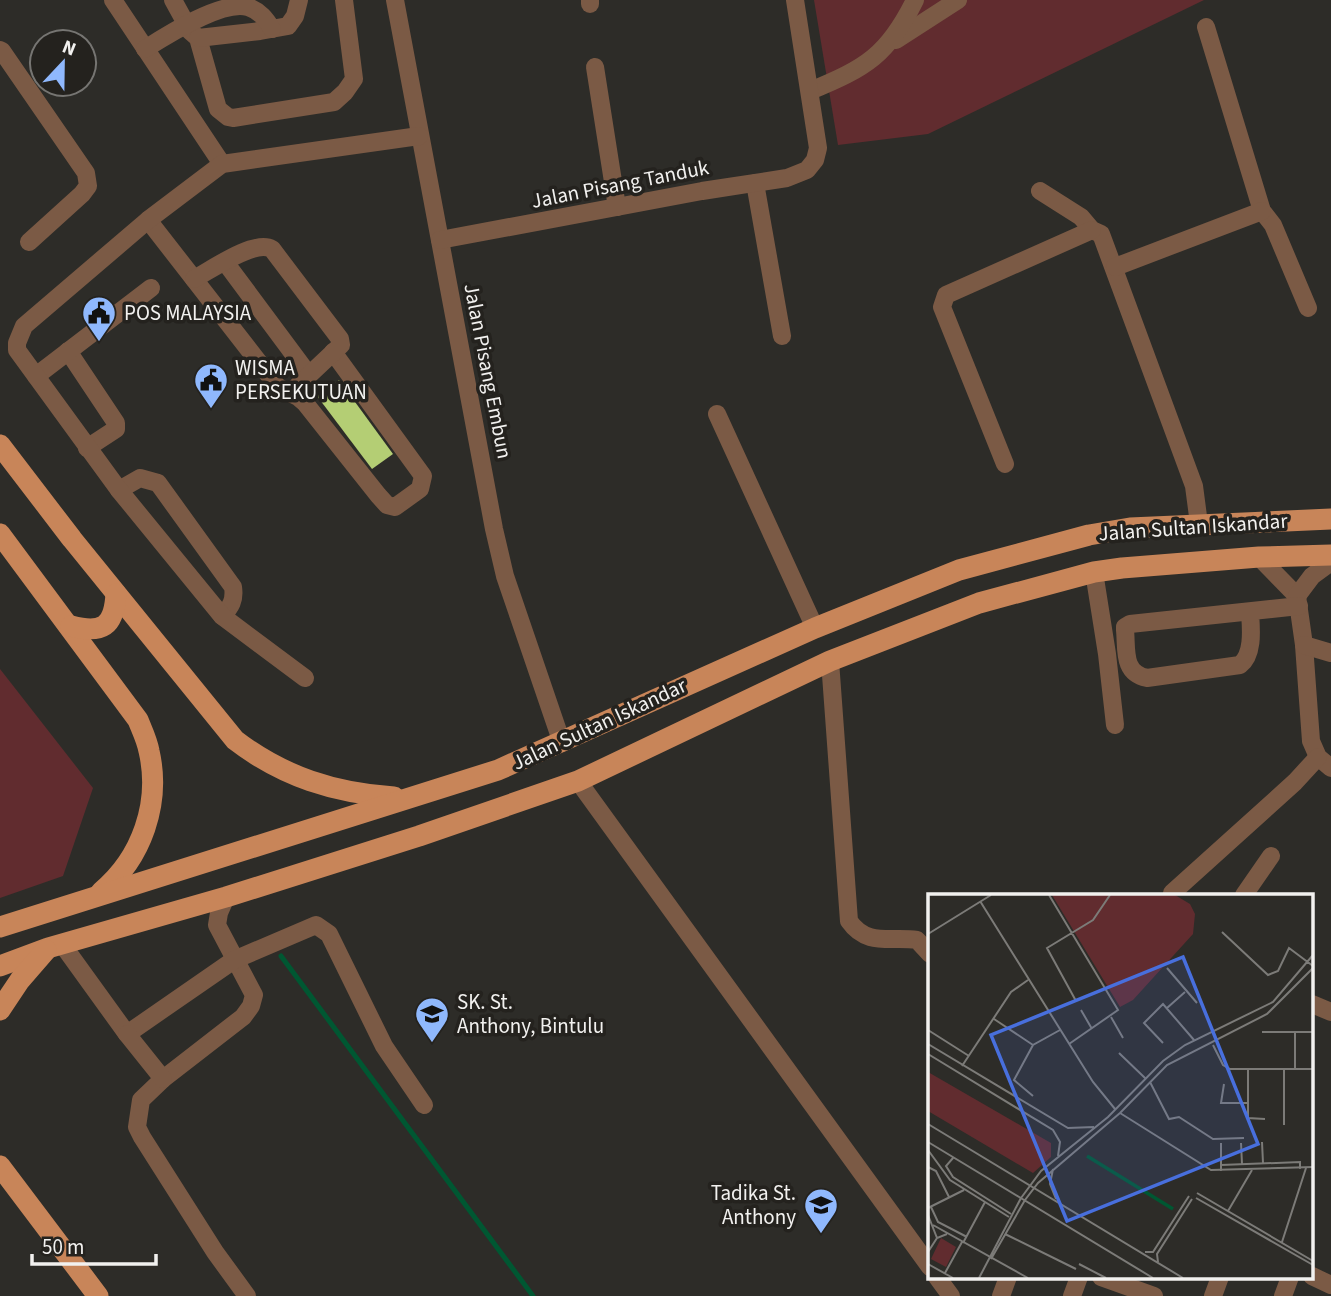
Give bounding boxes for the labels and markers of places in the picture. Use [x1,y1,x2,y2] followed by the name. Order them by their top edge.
[80,294,118,343] public building icon: POS MALAYSIA
[124,298,252,328] place label: POS MALAYSIA
[235,353,367,407] place label: WISMA PERSEKUTUAN
[192,361,230,410] public building icon: WISMA PERSEKUTUAN
[457,987,604,1041] place label: SK. St. Anthony, Bintulu
[413,995,451,1044] school or university icon: SK. St. Anthony, Bintulu
[711,1178,796,1232] place label: Tadika St. Anthony
[802,1186,840,1235] school or university icon: Tadika St. Anthony

